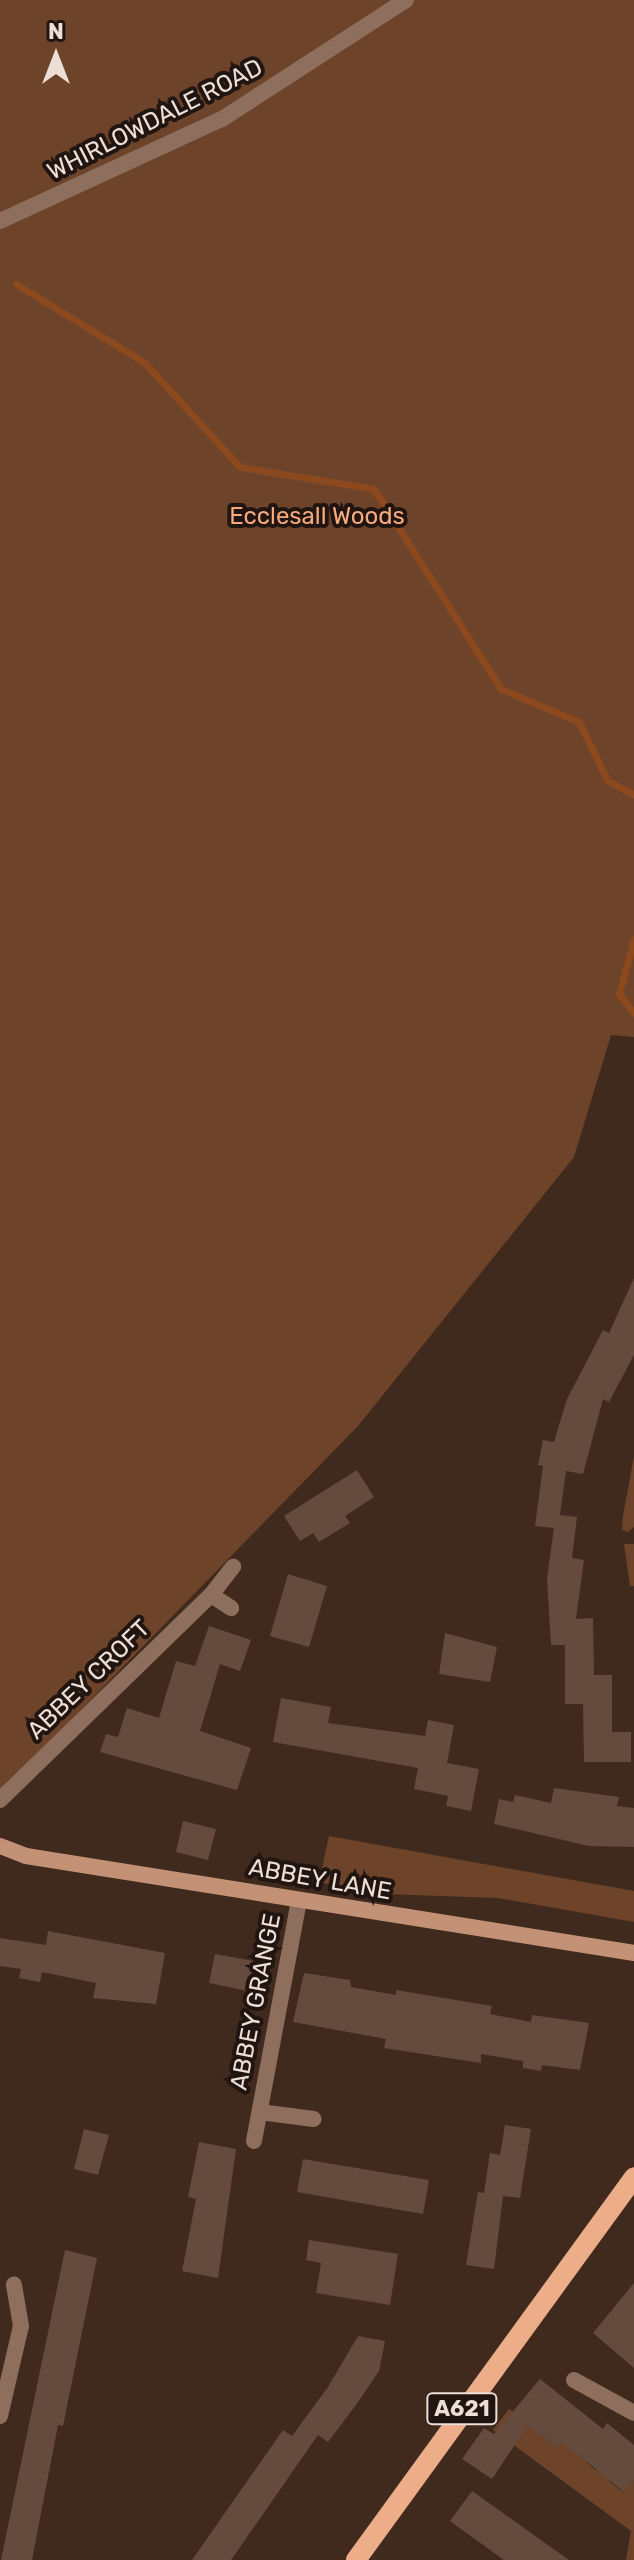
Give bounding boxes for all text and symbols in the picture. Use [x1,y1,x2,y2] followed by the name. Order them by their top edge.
[16,16,96,96] north arrow
[48,18,64,45] text: N
[43,53,267,187] street label: WHIRLOWDALE ROAD
[229,503,405,531] park label: Ecclesall Woods
[21,1614,157,1746] street label: ABBEY CROFT
[246,1853,394,1907] street label: ABBEY LANE
[225,1911,287,2093] street label: ABBEY GRANGE
[426,2391,498,2427] road number: A621

